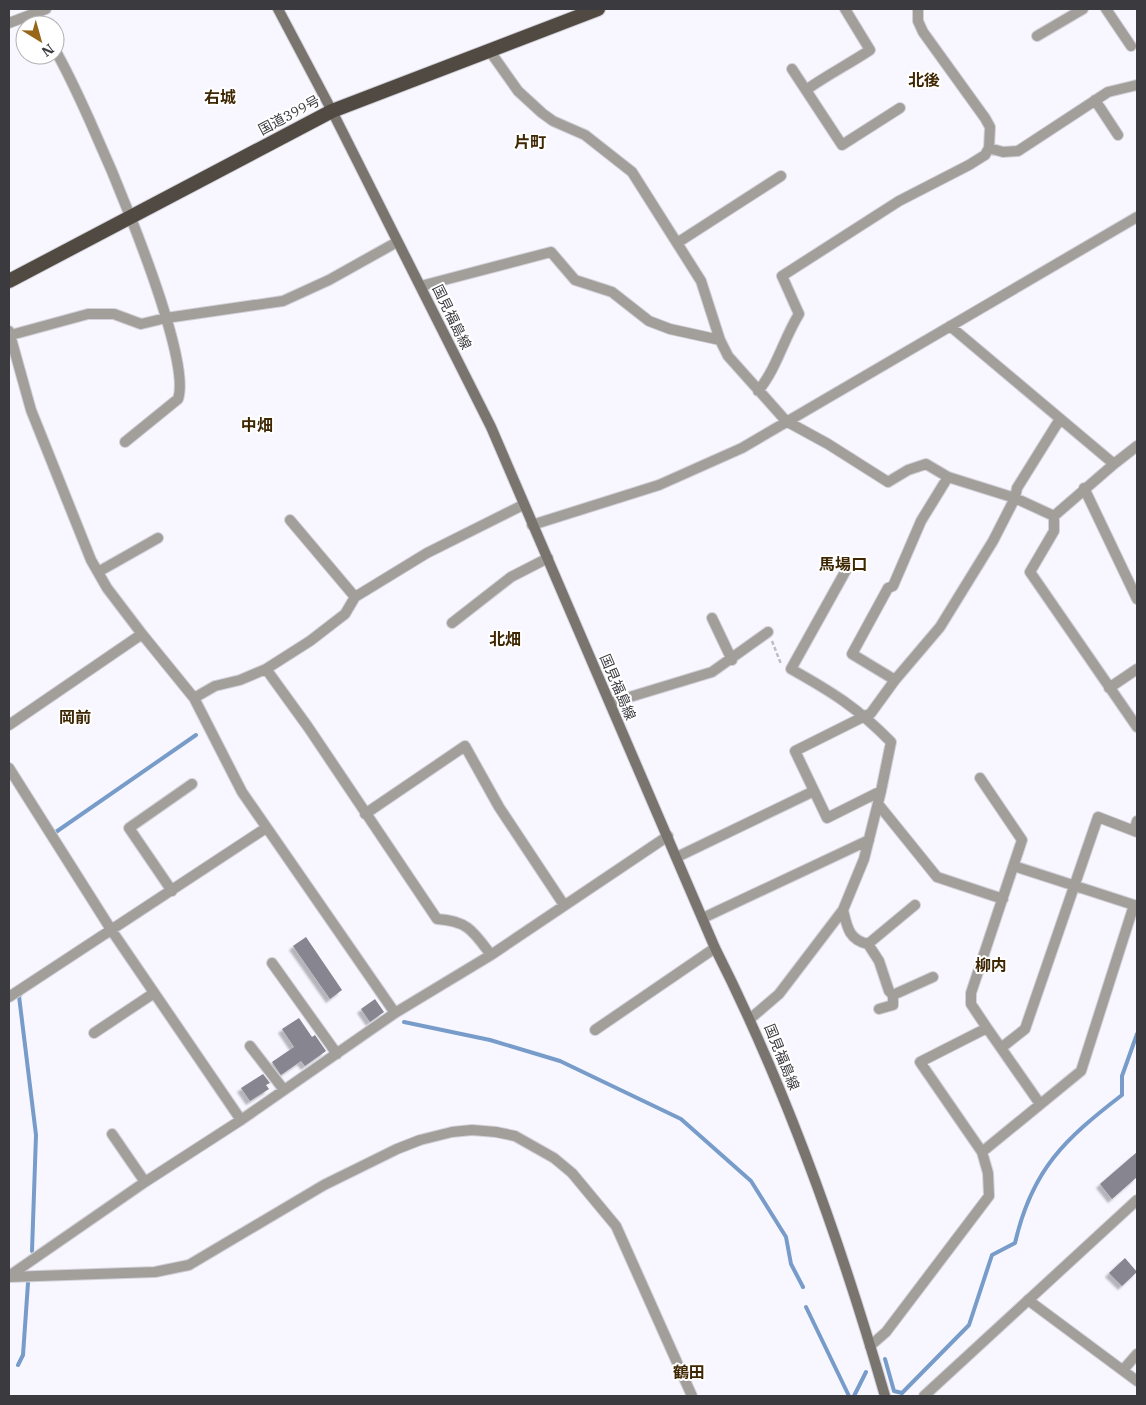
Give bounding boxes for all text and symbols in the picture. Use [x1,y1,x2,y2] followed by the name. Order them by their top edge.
[15,15,65,65] north arrow
[38,40,58,61] text: N
[908,70,940,90] district label: 北後
[204,87,236,107] district label: 右城
[255,91,323,139] street label: 国道399号
[514,132,546,152] district label: 片町
[429,282,475,352] street label: 国見福島線
[241,415,273,435] district label: 中畑
[819,554,867,574] district label: 馬場口
[489,629,521,649] district label: 北畑
[596,651,640,723] street label: 国見福島線
[59,707,91,727] district label: 岡前
[975,955,1007,975] district label: 柳内
[761,1021,803,1093] street label: 国見福島線
[673,1362,705,1382] district label: 鶴田

